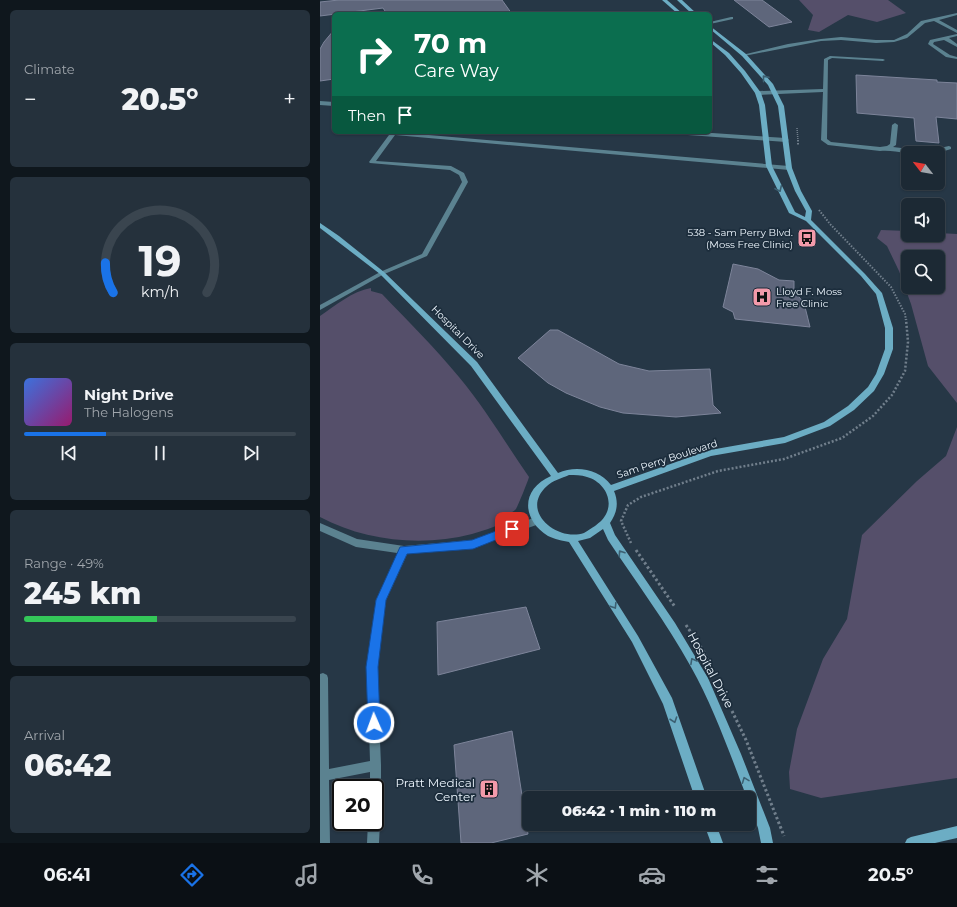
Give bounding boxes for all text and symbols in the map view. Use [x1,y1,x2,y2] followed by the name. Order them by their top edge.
[414,26,487,60] text: 70 m
[348,28,400,80] icon: right
[414,60,499,82] text: Care Way
[24,61,75,77] text: Climate
[763,75,770,82] one-way arrow
[121,81,199,118] text: 20.5°
[24,86,37,113] text: −
[283,86,296,113] text: +
[394,104,416,126] icon: arrive
[348,106,386,125] text: Then
[901,146,945,190] north arrow
[901,146,945,294] map controls
[774,185,782,193] one-way arrow
[901,198,945,242] button: sound
[688,226,793,251] place label: 538 - Sam Perry Blvd. (Moss Free Clinic)
[796,227,818,249] bus stop icon: 538 - Sam Perry Blvd. (Moss Free Clinic)
[139,236,181,286] text: 19
[901,250,945,294] button: search
[141,282,179,300] text: km/h
[776,285,842,310] place label: Lloyd F. Moss Free Clinic
[751,286,773,308] hospital icon: Lloyd F. Moss Free Clinic
[429,303,487,361] street label: Hospital Drive
[84,385,174,404] text: Night Drive
[84,404,173,420] text: The Halogens
[615,437,719,481] street label: Sam Perry Boulevard
[58,442,80,464] icon: previous
[149,442,171,464] icon: pause
[240,442,262,464] icon: next
[495,512,529,546] pin
[501,518,523,540] icon: arrive
[619,550,626,557] one-way arrow
[24,555,104,571] text: Range · 49%
[24,575,141,612] text: 245 km
[609,602,616,609] one-way arrow
[685,629,737,711] street label: Hospital Drive
[690,658,697,665] one-way arrow
[353,702,395,744] position arrow
[670,717,678,724] one-way arrow
[24,727,65,743] text: Arrival
[24,747,111,784] text: 06:42
[395,775,475,804] place label: Pratt Medical Center
[742,776,750,783] one-way arrow
[478,778,500,800] building icon: Pratt Medical Center
[332,779,384,831] speed limit sign: 20
[562,801,716,820] text: 06:42 · 1 min · 110 m
[178,861,206,889] icon: directions
[293,861,321,889] icon: music
[408,861,436,889] icon: phone
[523,861,551,889] icon: climate
[638,861,666,889] icon: car
[753,861,781,889] icon: filters
[44,864,91,886] text: 06:41
[868,864,913,886] text: 20.5°

